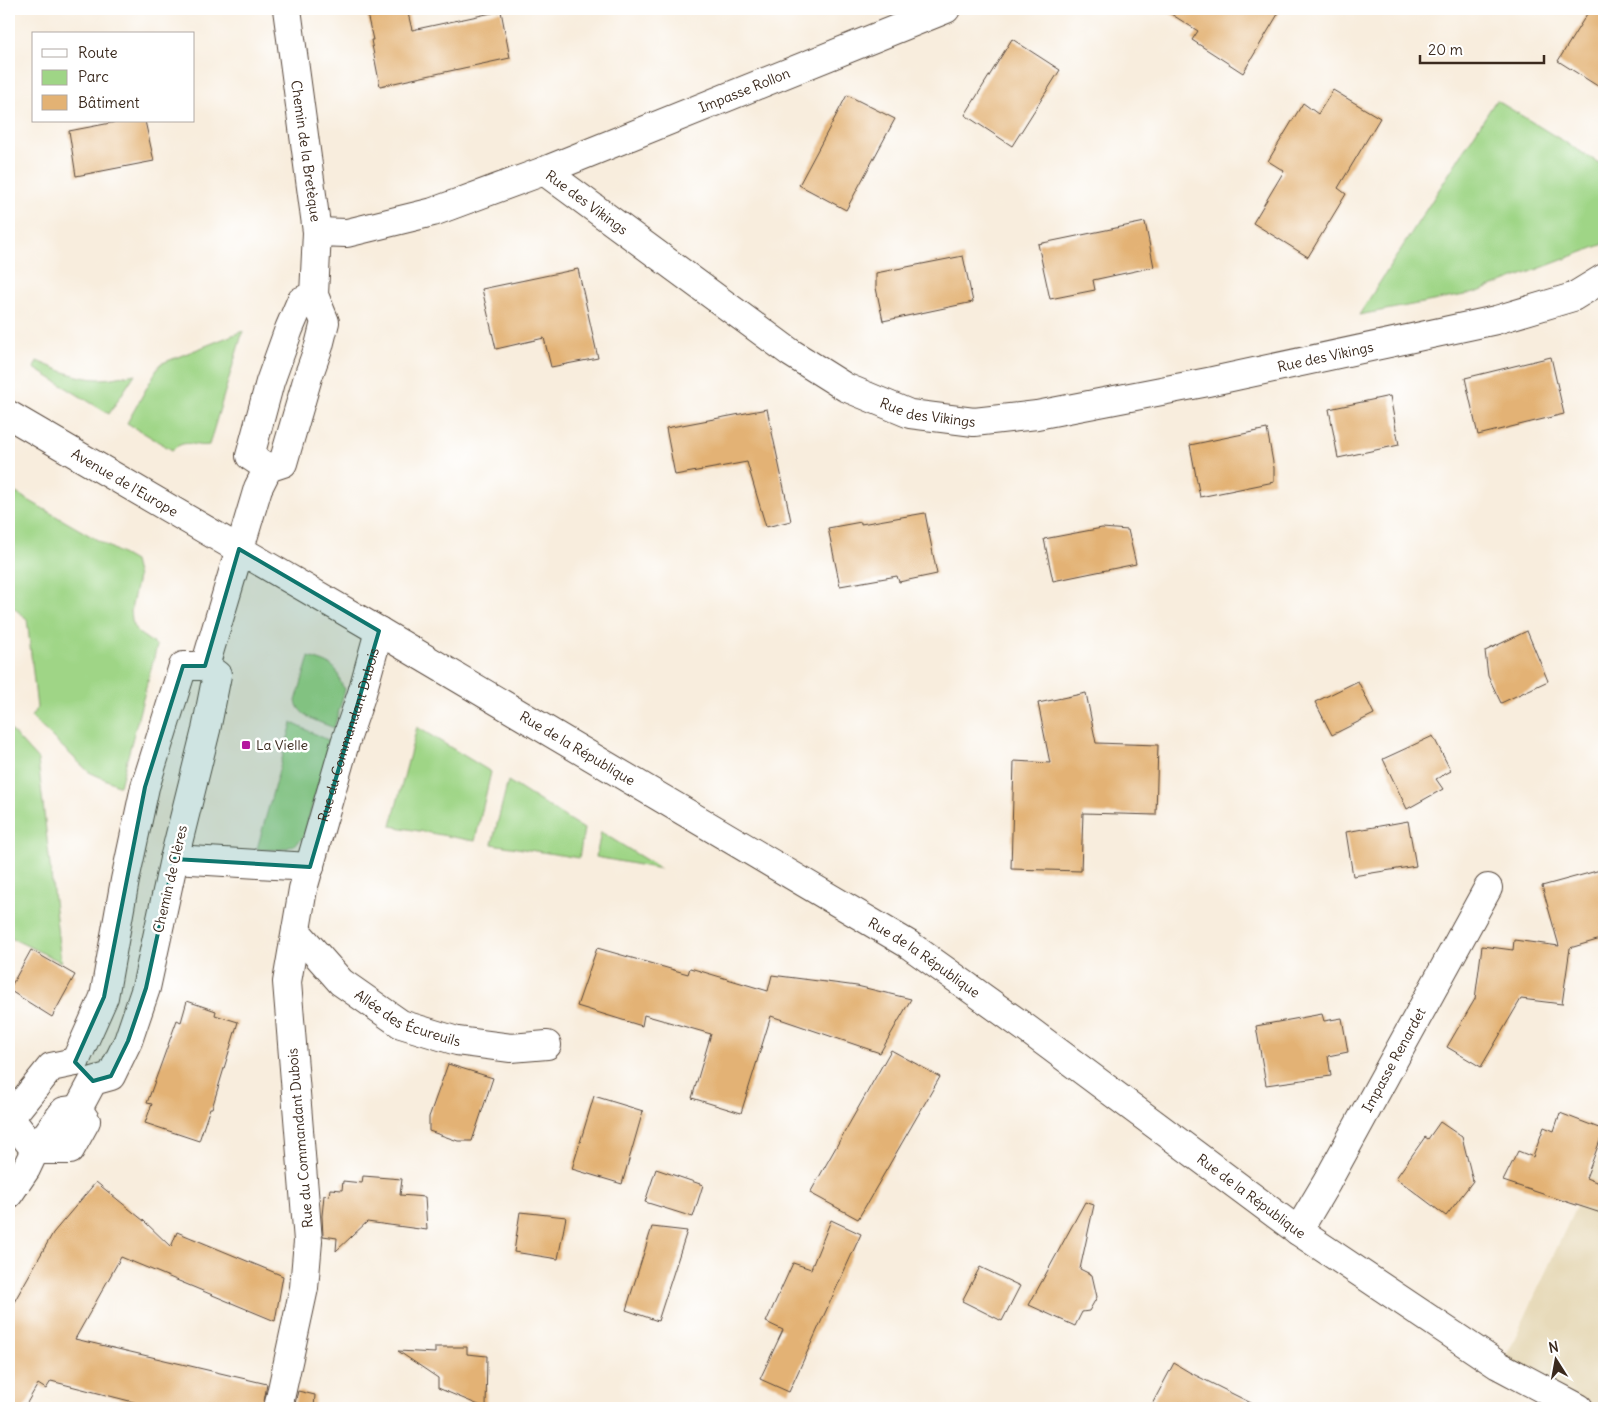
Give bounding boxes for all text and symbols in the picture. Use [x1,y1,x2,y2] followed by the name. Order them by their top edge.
[32,32,195,122] legend
[1420,32,1544,64] scale bar
[1428,40,1463,59] text: 20 m
[78,43,118,62] text: Route
[696,64,793,117] street label: Impasse Rollon
[78,67,109,86] text: Parc
[287,79,325,223] street label: Chemin de la Bretèque
[78,93,140,112] text: Bâtiment
[542,166,631,239] street label: Rue des Vikings
[1276,338,1375,376] street label: Rue des Vikings
[877,394,977,431] street label: Rue des Vikings
[68,444,181,521] street label: Avenue de l'Europe
[314,646,383,824] street label: Rue du Commandant Dubois
[516,707,638,790] street label: Rue de la République
[256,736,308,754] place label: La Vielle
[240,739,252,751] marker: La Vielle
[149,823,191,935] street label: Chemin de Clères
[865,914,984,1002] street label: Rue de la République
[351,985,461,1050] street label: Allée des Écureuils
[1358,1004,1430,1115] street label: Impasse Renardet
[283,1047,317,1229] street label: Rue du Commandant Dubois
[1193,1150,1309,1243] street label: Rue de la République
[1530,1334,1580,1384] north arrow
[1547,1337,1560,1357] text: N

